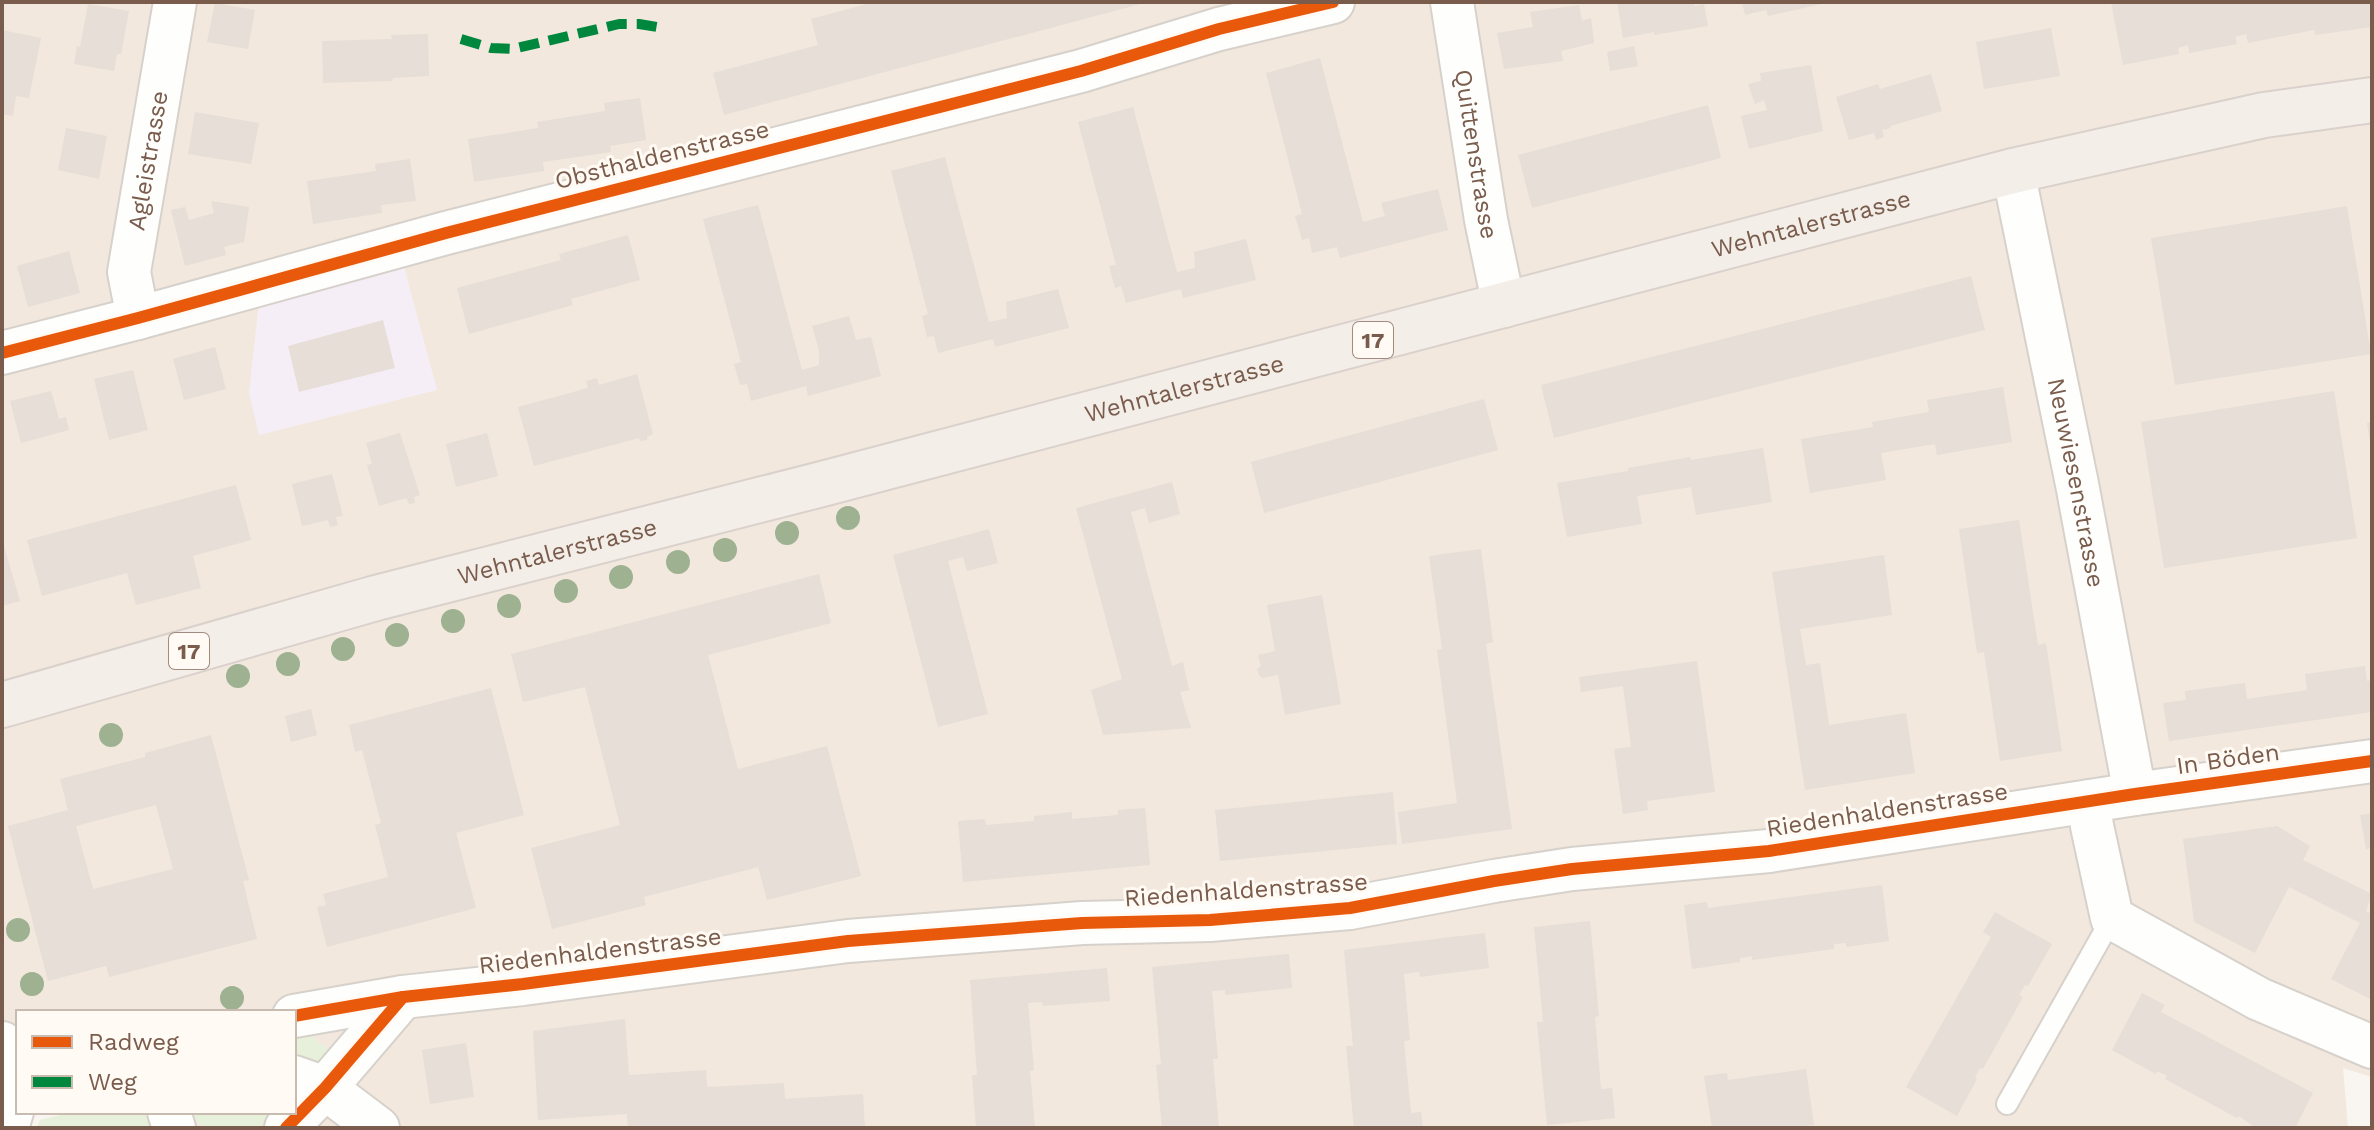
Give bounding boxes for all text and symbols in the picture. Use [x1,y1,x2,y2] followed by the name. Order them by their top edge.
[1449,67,1504,242] street label: Quittenstrasse
[122,89,174,232] street label: Agleistrasse
[552,115,772,195] street label: Obsthaldenstrasse
[1708,185,1914,264] street label: Wehntalerstrasse
[1353,322,1393,358] road number: 17
[1082,349,1287,428] street label: Wehntalerstrasse
[2042,376,2110,590] street label: Neuwiesenstrasse
[454,513,660,591] street label: Wehntalerstrasse
[169,633,209,669] road number: 17
[2175,738,2281,780] street label: In Böden
[1764,777,2010,843] street label: Riedenhaldenstrasse
[1123,868,1369,912] street label: Riedenhaldenstrasse
[477,922,723,980] street label: Riedenhaldenstrasse
[16,1010,296,1114] legend
[88,1028,179,1056] text: Radweg
[88,1068,137,1096] text: Weg

